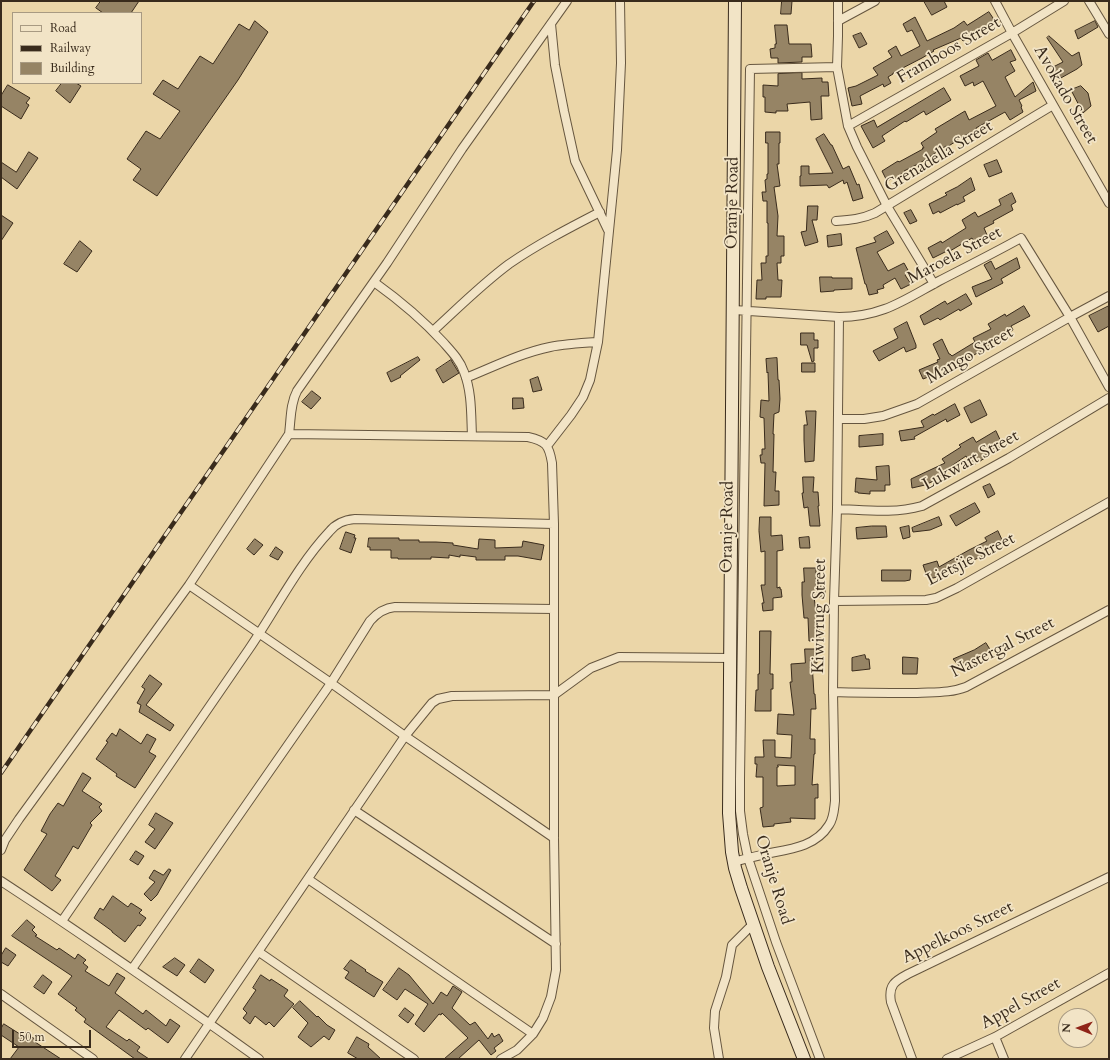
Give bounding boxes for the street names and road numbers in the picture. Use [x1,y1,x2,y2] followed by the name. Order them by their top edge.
[894,13,1004,89] street label: Framboos Street
[1029,42,1101,148] street label: Avokado Street
[881,117,997,197] street label: Grenadella Street
[722,157,744,249] street label: Oranje Road
[904,223,1006,289] street label: Maroela Street
[923,323,1017,389] street label: Mango Street
[919,426,1023,496] street label: Lukwart Street
[717,481,739,573] street label: Oranje Road
[923,529,1019,591] street label: Lietsjie Street
[809,558,831,674] street label: Kiwivrug Street
[948,613,1058,683] street label: Nastergal Street
[750,833,796,927] street label: Oranje Road
[899,897,1017,969] street label: Appelkoos Street
[978,974,1064,1034] street label: Appel Street

